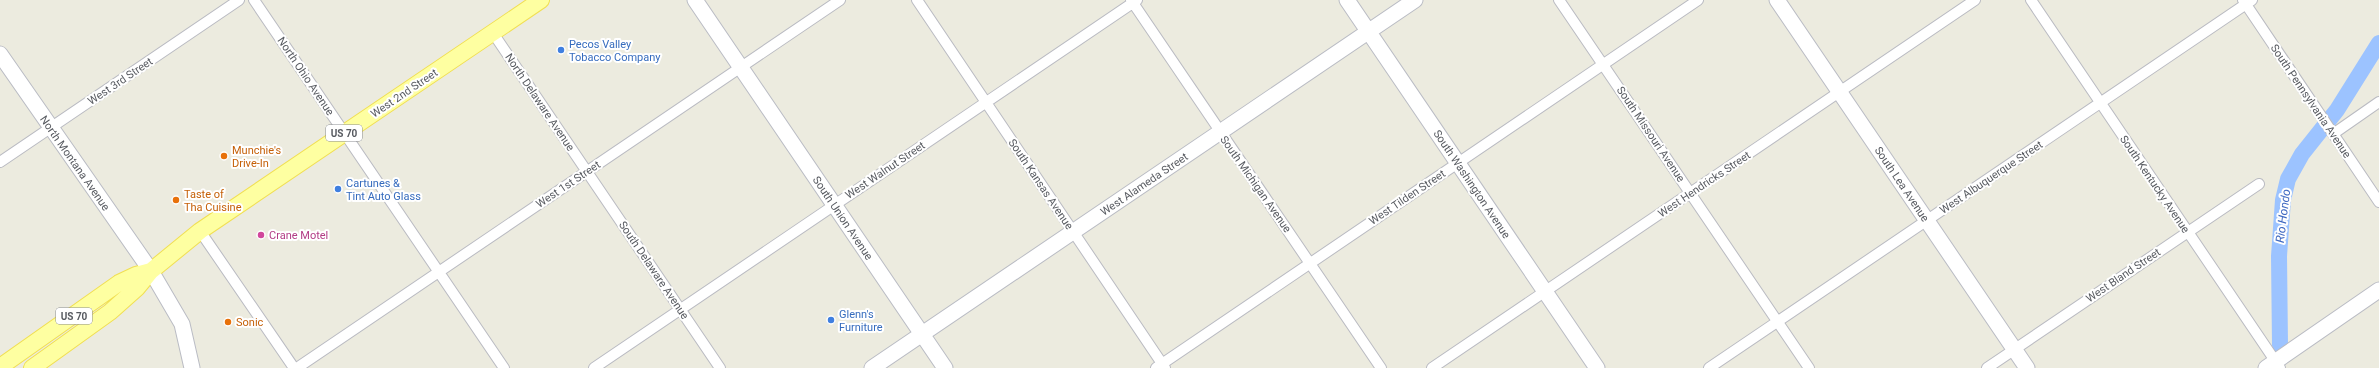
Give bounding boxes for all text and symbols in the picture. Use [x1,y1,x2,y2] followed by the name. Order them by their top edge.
[275,35,337,118] street label: North Ohio Avenue
[569,38,661,64] place label: Pecos Valley Tobacco Company
[2268,42,2354,161] street label: South Pennsylvania Avenue
[556,45,566,55] marker: Pecos Valley Tobacco Company
[502,51,577,154] street label: North Delaware Avenue
[85,55,155,108] street label: West 3rd Street
[368,66,440,121] street label: West 2nd Street
[1614,84,1687,185] street label: South Missouri Avenue
[37,113,112,213] street label: North Montana Avenue
[326,125,362,141] road number: US 70
[1430,128,1513,241] street label: South Washington Avenue
[1217,133,1294,235] street label: South Michigan Avenue
[2117,133,2192,236] street label: South Kentucky Avenue
[1005,137,1076,232] street label: South Kansas Avenue
[1937,138,2045,217] street label: West Albuquerque Street
[843,139,928,202] street label: West Walnut Street
[232,144,281,170] place label: Munchie's Drive-In
[1872,144,1932,224] street label: South Lea Avenue
[1656,148,1753,220] street label: West Hendricks Street
[1098,150,1191,219] street label: West Alameda Street
[219,151,229,161] marker: Munchie's Drive-In
[534,158,603,211] street label: West 1st Street
[1367,167,1448,228] street label: West Tilden Street
[810,174,876,263] street label: South Union Avenue
[346,177,421,203] place label: Cartunes & Tint Auto Glass
[333,184,343,194] marker: Cartunes & Tint Auto Glass
[184,188,242,214] place label: Taste of Tha Cuisine
[2273,188,2293,244] water label: Rio Hondo
[171,195,181,205] marker: Taste of Tha Cuisine
[616,219,691,322] street label: South Delaware Avenue
[269,229,328,242] place label: Crane Motel
[256,230,266,240] marker: Crane Motel
[2084,245,2163,305] street label: West Bland Street
[56,308,92,324] road number: US 70
[839,308,883,334] place label: Glenn's Furniture
[826,315,836,325] marker: Glenn's Furniture
[236,316,264,329] place label: Sonic
[223,317,233,327] marker: Sonic

